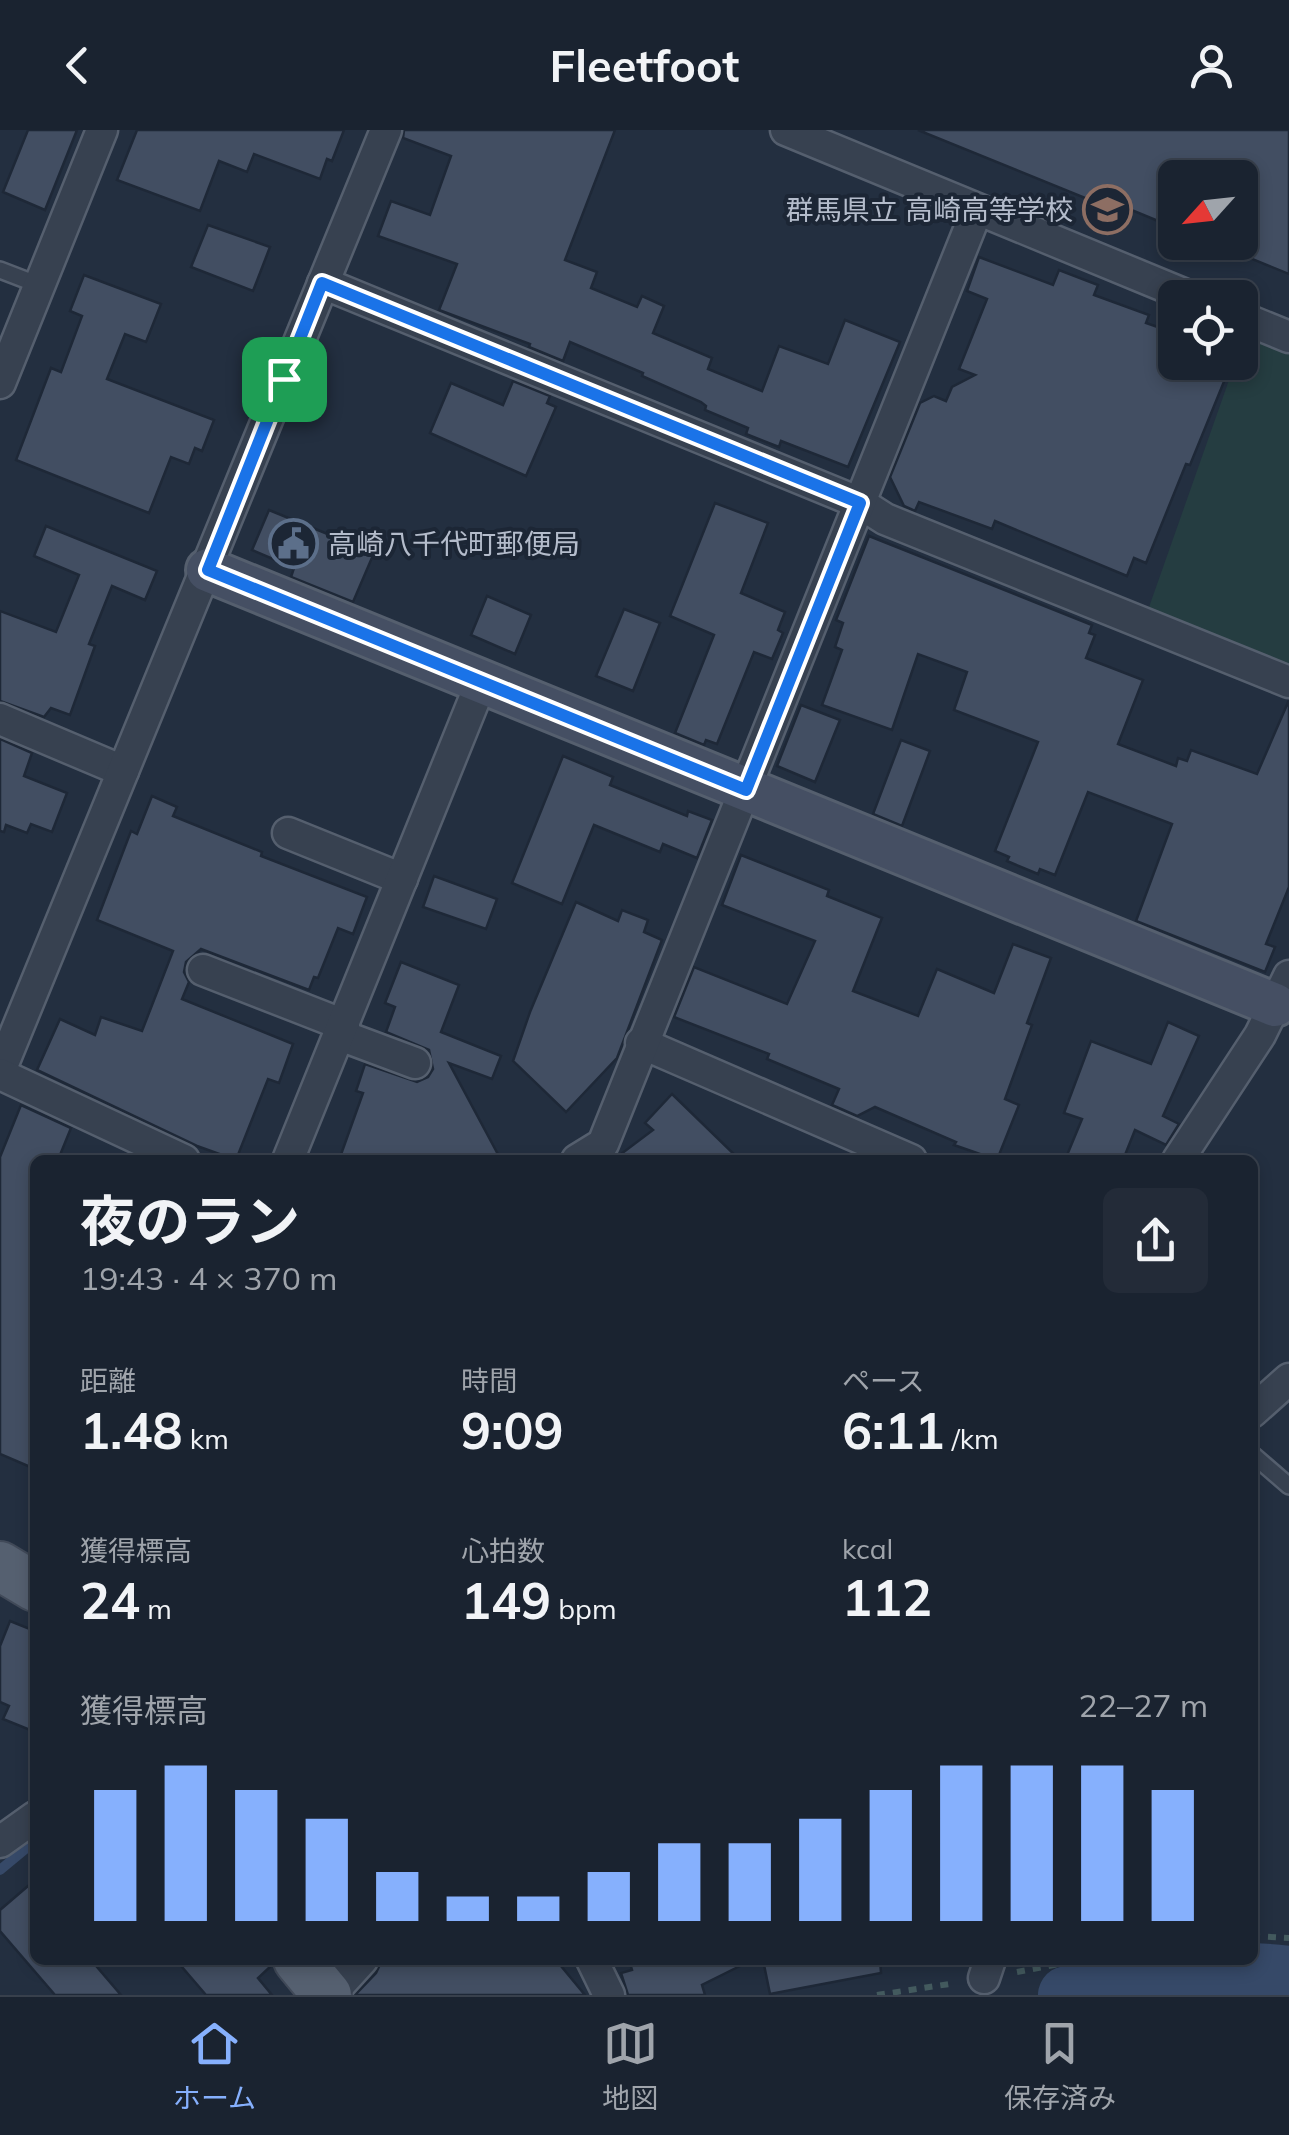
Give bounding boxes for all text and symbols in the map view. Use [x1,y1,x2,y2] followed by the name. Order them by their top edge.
[550,37,739,93] text: Fleetfoot
[50,38,105,93] icon: back
[1184,38,1239,93] icon: person
[1158,160,1258,260] north arrow
[1158,160,1258,380] map controls
[1082,184,1134,236] school or university icon: 群馬県立 高崎高等学校
[786,192,1073,227] place label: 群馬県立 高崎高等学校
[1158,280,1258,380] button: locate
[242,337,327,422] pin
[257,352,312,407] icon: arrive
[267,518,319,570] public building icon: 高崎八千代町郵便局
[328,526,580,561] place label: 高崎八千代町郵便局
[80,1186,300,1255] text: 夜のラン
[1103,1188,1208,1293] button: share
[80,1258,337,1298] text: 19:43 · 4 × 370 m
[80,1363,136,1398] text: 距離
[461,1363,517,1398] text: 時間
[842,1363,925,1398] text: ペース
[80,1399,182,1462] text: 1.48
[461,1399,563,1462] text: 9:09
[842,1399,944,1462] text: 6:11
[182,1421,229,1456] text: km
[944,1421,999,1456] text: /km
[842,1531,893,1566] text: kcal
[80,1533,192,1568] text: 獲得標高
[461,1533,545,1568] text: 心拍数
[842,1566,932,1629] text: 112
[80,1569,140,1632] text: 24
[461,1569,551,1632] text: 149
[140,1591,172,1626] text: m
[551,1591,617,1626] text: bpm
[1079,1685,1208,1725] text: 22–27 m
[80,1690,208,1730] text: 獲得標高
[173,2016,256,2116] tab: ホーム
[602,2016,658,2116] tab: 地図
[1004,2016,1116,2116] tab: 保存済み

